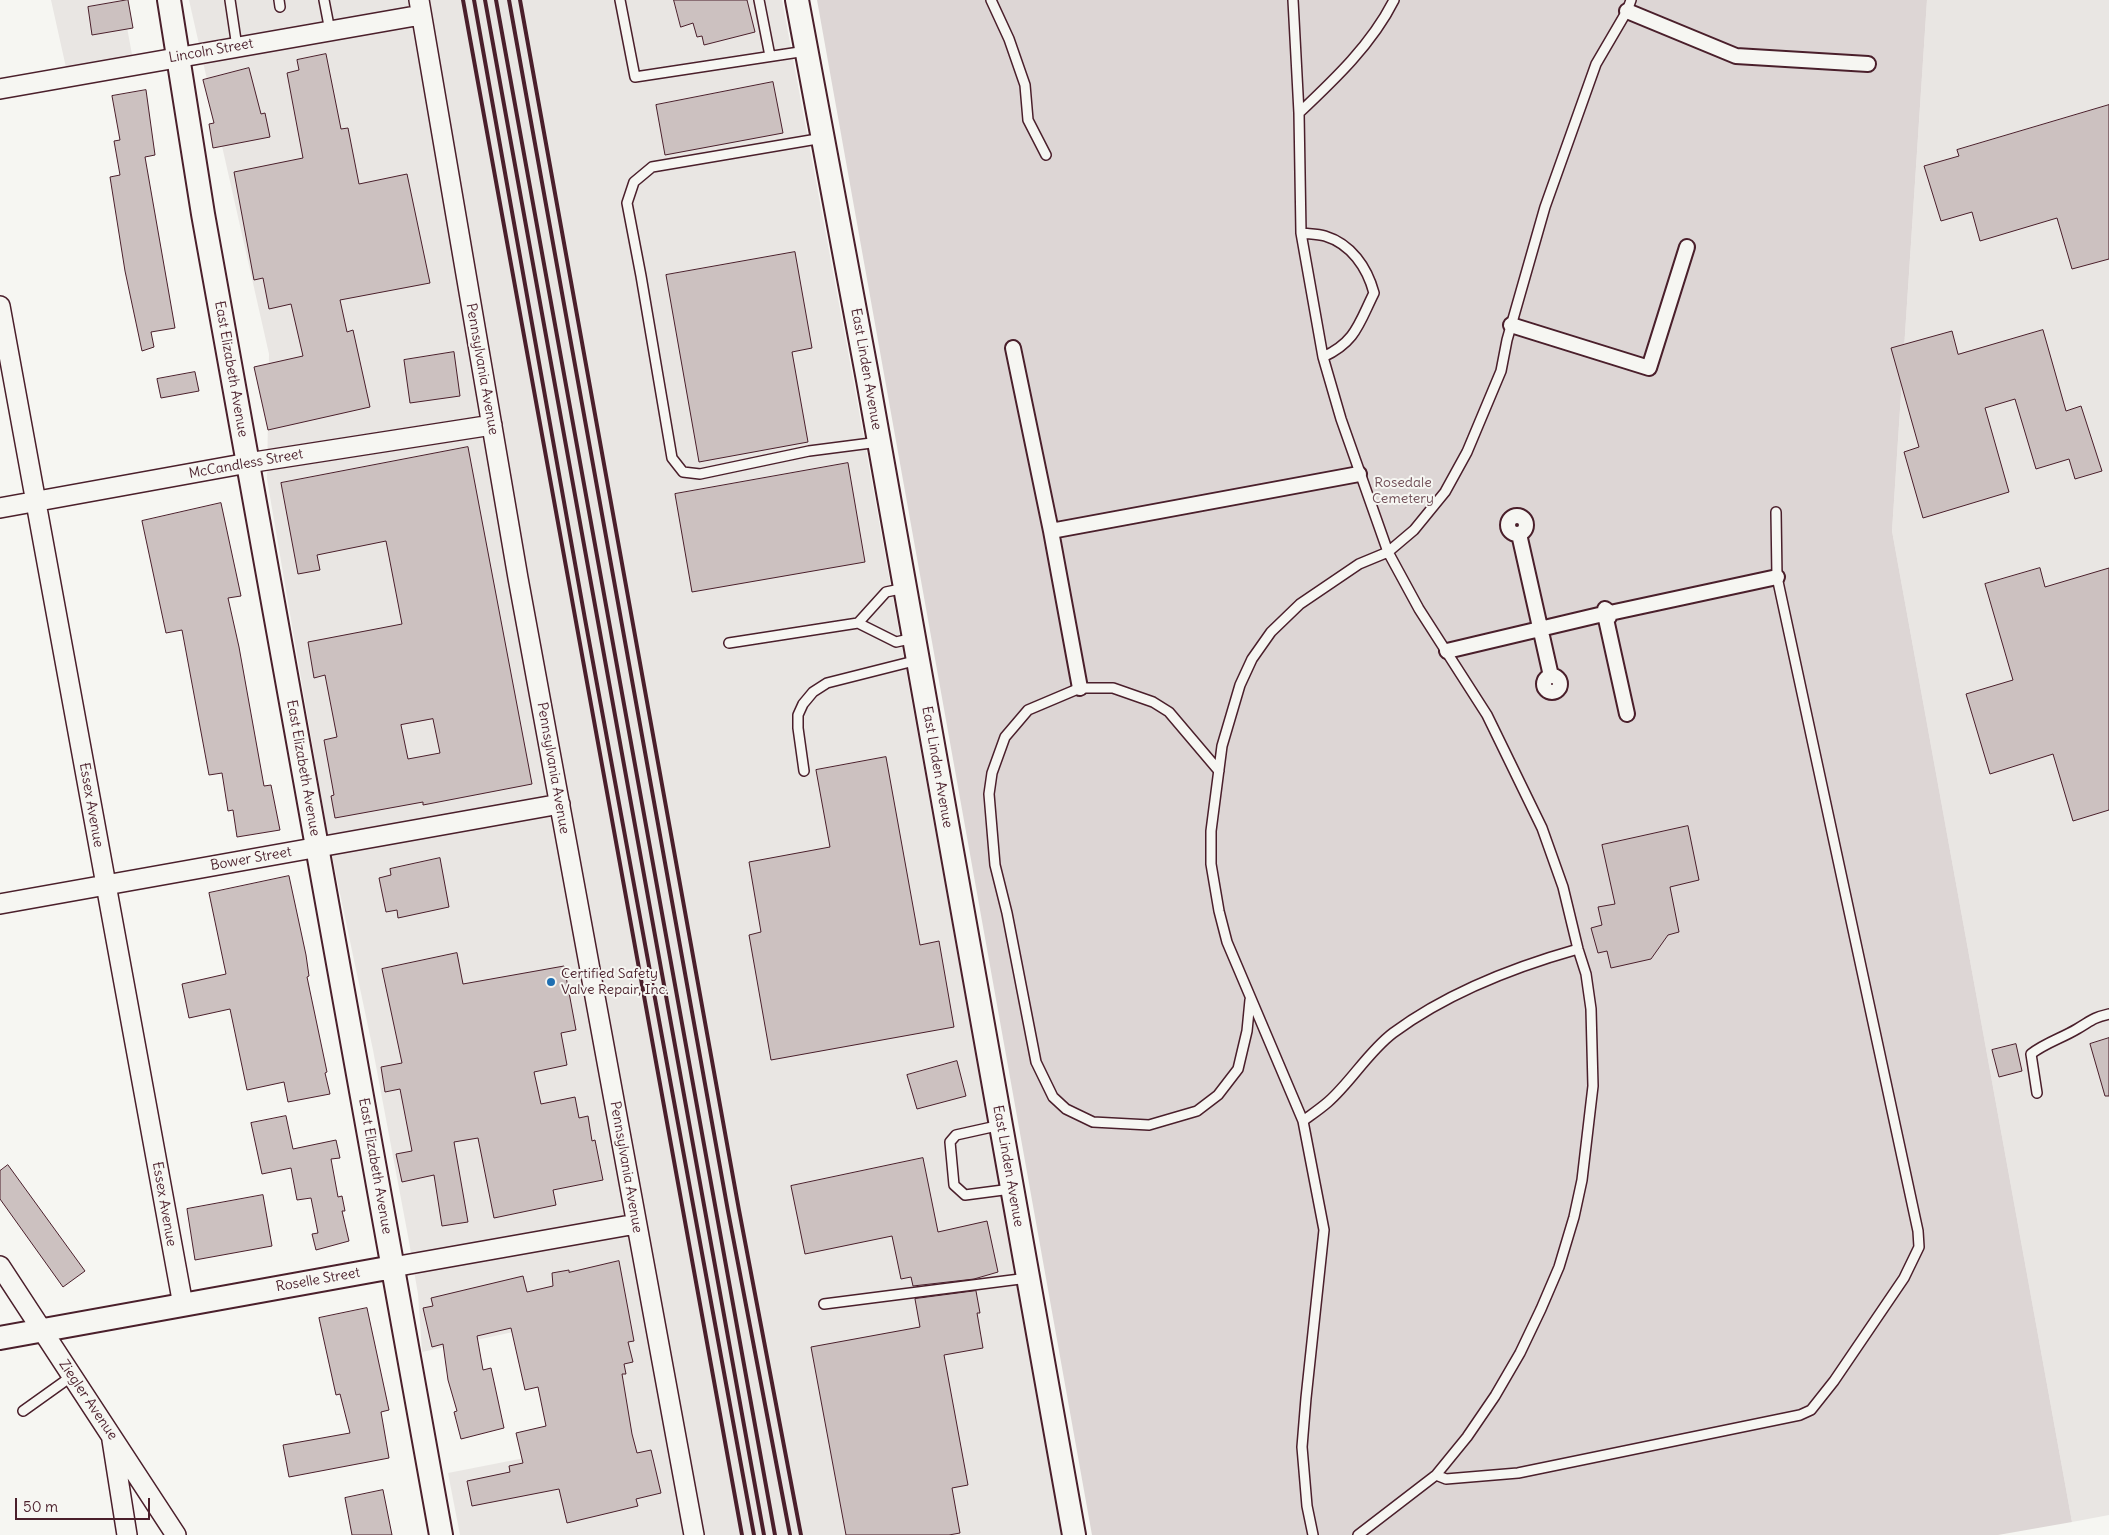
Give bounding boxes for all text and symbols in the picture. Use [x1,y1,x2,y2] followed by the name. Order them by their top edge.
[167,35,255,67] street label: Lincoln Street
[211,300,251,438] street label: East Elizabeth Avenue
[462,302,502,436] street label: Pennsylvania Avenue
[847,307,885,431] street label: East Linden Avenue
[188,446,304,482] street label: McCandless Street
[1372,475,1434,508] park label: Rosedale Cemetery
[283,699,323,837] street label: East Elizabeth Avenue
[533,701,573,835] street label: Pennsylvania Avenue
[918,705,956,829] street label: East Linden Avenue
[75,761,107,849] street label: Essex Avenue
[209,844,293,874] street label: Bower Street
[561,966,669,999] place label: Certified Safety Valve Repair, Inc.
[545,976,557,988] marker: Certified Safety Valve Repair, Inc.
[355,1097,395,1235] street label: East Elizabeth Avenue
[606,1100,646,1234] street label: Pennsylvania Avenue
[989,1104,1027,1228] street label: East Linden Avenue
[148,1160,180,1248] street label: Essex Avenue
[275,1264,361,1296] street label: Roselle Street
[55,1357,121,1443] street label: Ziegler Avenue
[18,1488,152,1520] scale bar
[23,1497,58,1516] text: 50 m

